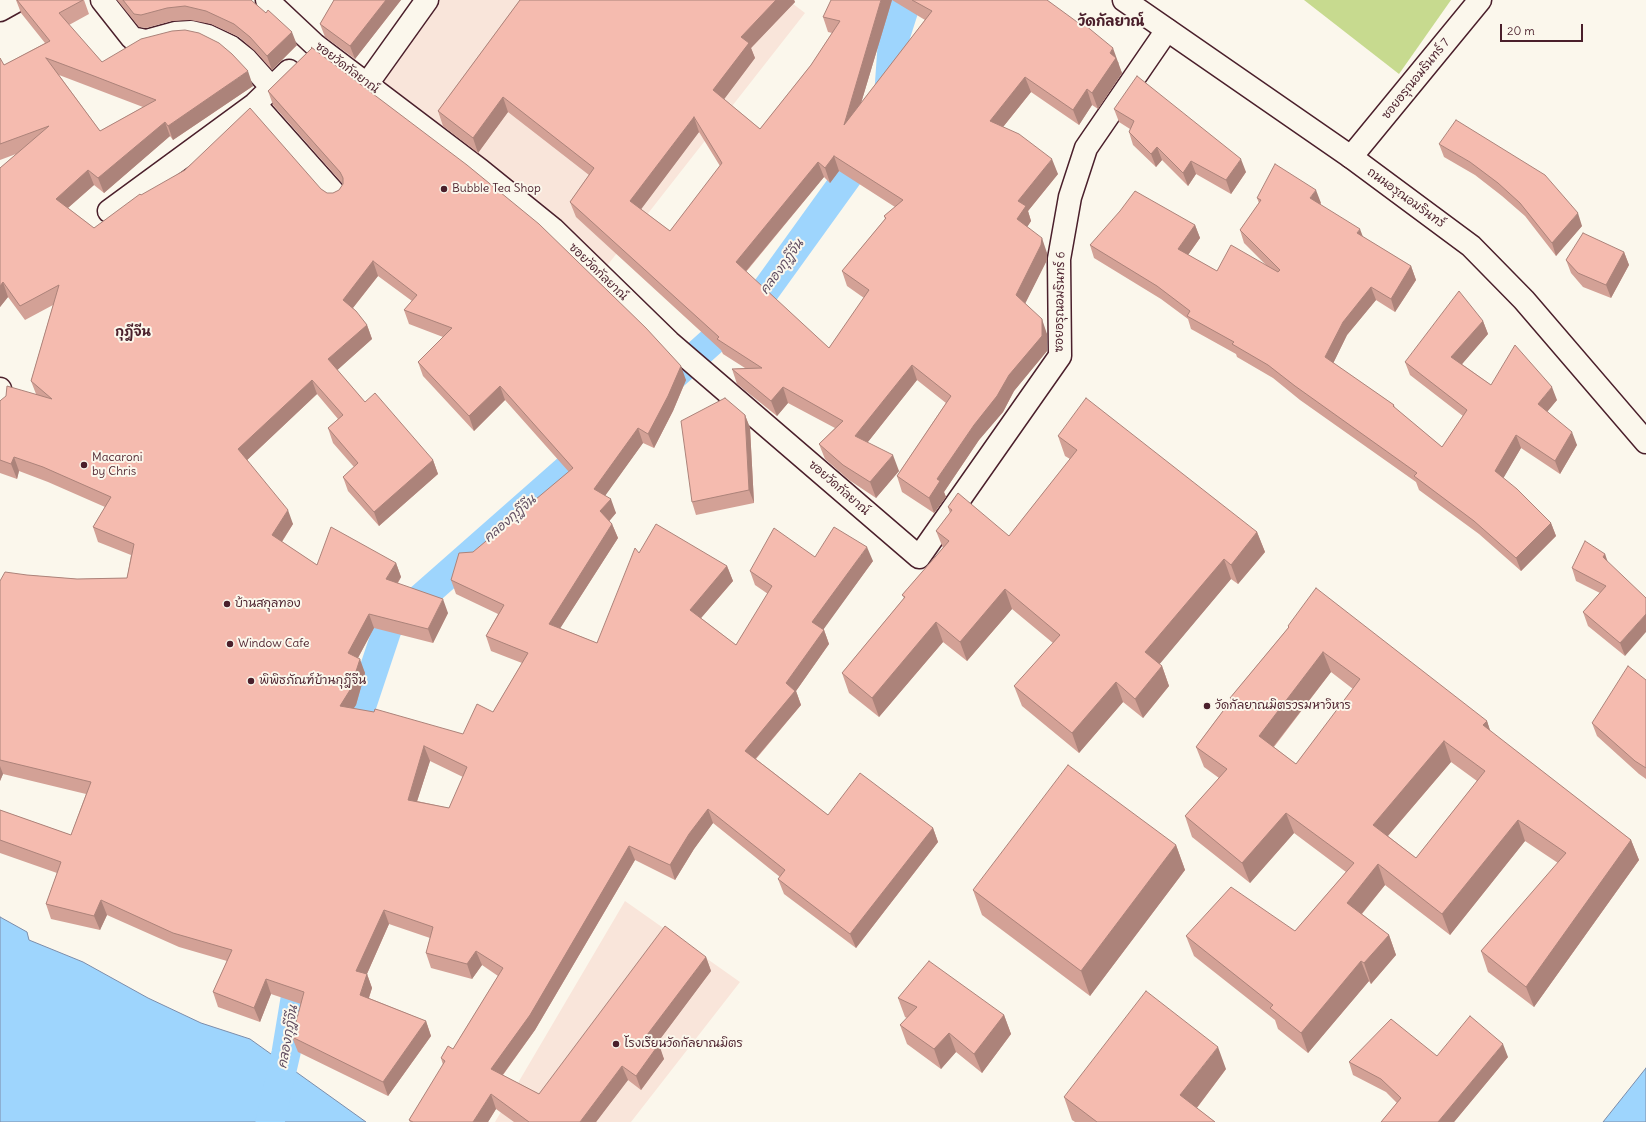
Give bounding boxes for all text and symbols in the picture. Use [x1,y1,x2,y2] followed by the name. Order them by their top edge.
[1078,14,1144,30] district label: วัดกัลยาณ์
[1502,16,1585,42] scale bar
[1507,23,1535,38] text: 20 m
[1379,36,1453,122] street label: ซอยอรุณอมรินทร์ 7
[312,39,382,97] street label: ซอยวัดกัลยาณ์
[1364,165,1448,231] street label: ถนนอรุณอมรินทร์
[452,182,541,196] place label: Bubble Tea Shop
[439,184,449,194] marker: Bubble Tea Shop
[757,237,807,297] water label: คลองกุฎีจีน
[566,240,630,304] street label: ซอยวัดกัลยาณ์
[1052,251,1068,353] street label: ซอยอรุณอมรินทร์ 6
[115,324,151,340] district label: กุฎีจีน
[92,451,142,479] place label: Macaroni by Chris
[806,458,872,518] street label: ซอยวัดกัลยาณ์
[79,460,89,470] marker: Macaroni by Chris
[481,492,539,546] water label: คลองกุฎีจีน
[235,597,301,611] place label: บ้านสกุลทอง
[222,599,232,609] marker: บ้านสกุลทอง
[238,637,309,651] place label: Window Cafe
[225,639,235,649] marker: Window Cafe
[259,674,366,688] place label: พิพิธภัณฑ์บ้านกุฎีจีน
[246,676,256,686] marker: พิพิธภัณฑ์บ้านกุฎีจีน
[1215,699,1351,713] place label: วัดกัลยาณมิตรวรมหาวิหาร
[1202,701,1212,711] marker: วัดกัลยาณมิตรวรมหาวิหาร
[275,1004,301,1070] water label: คลองกุฎีจีน
[624,1037,743,1051] place label: โรงเรียนวัดกัลยาณมิตร
[611,1039,621,1049] marker: โรงเรียนวัดกัลยาณมิตร

